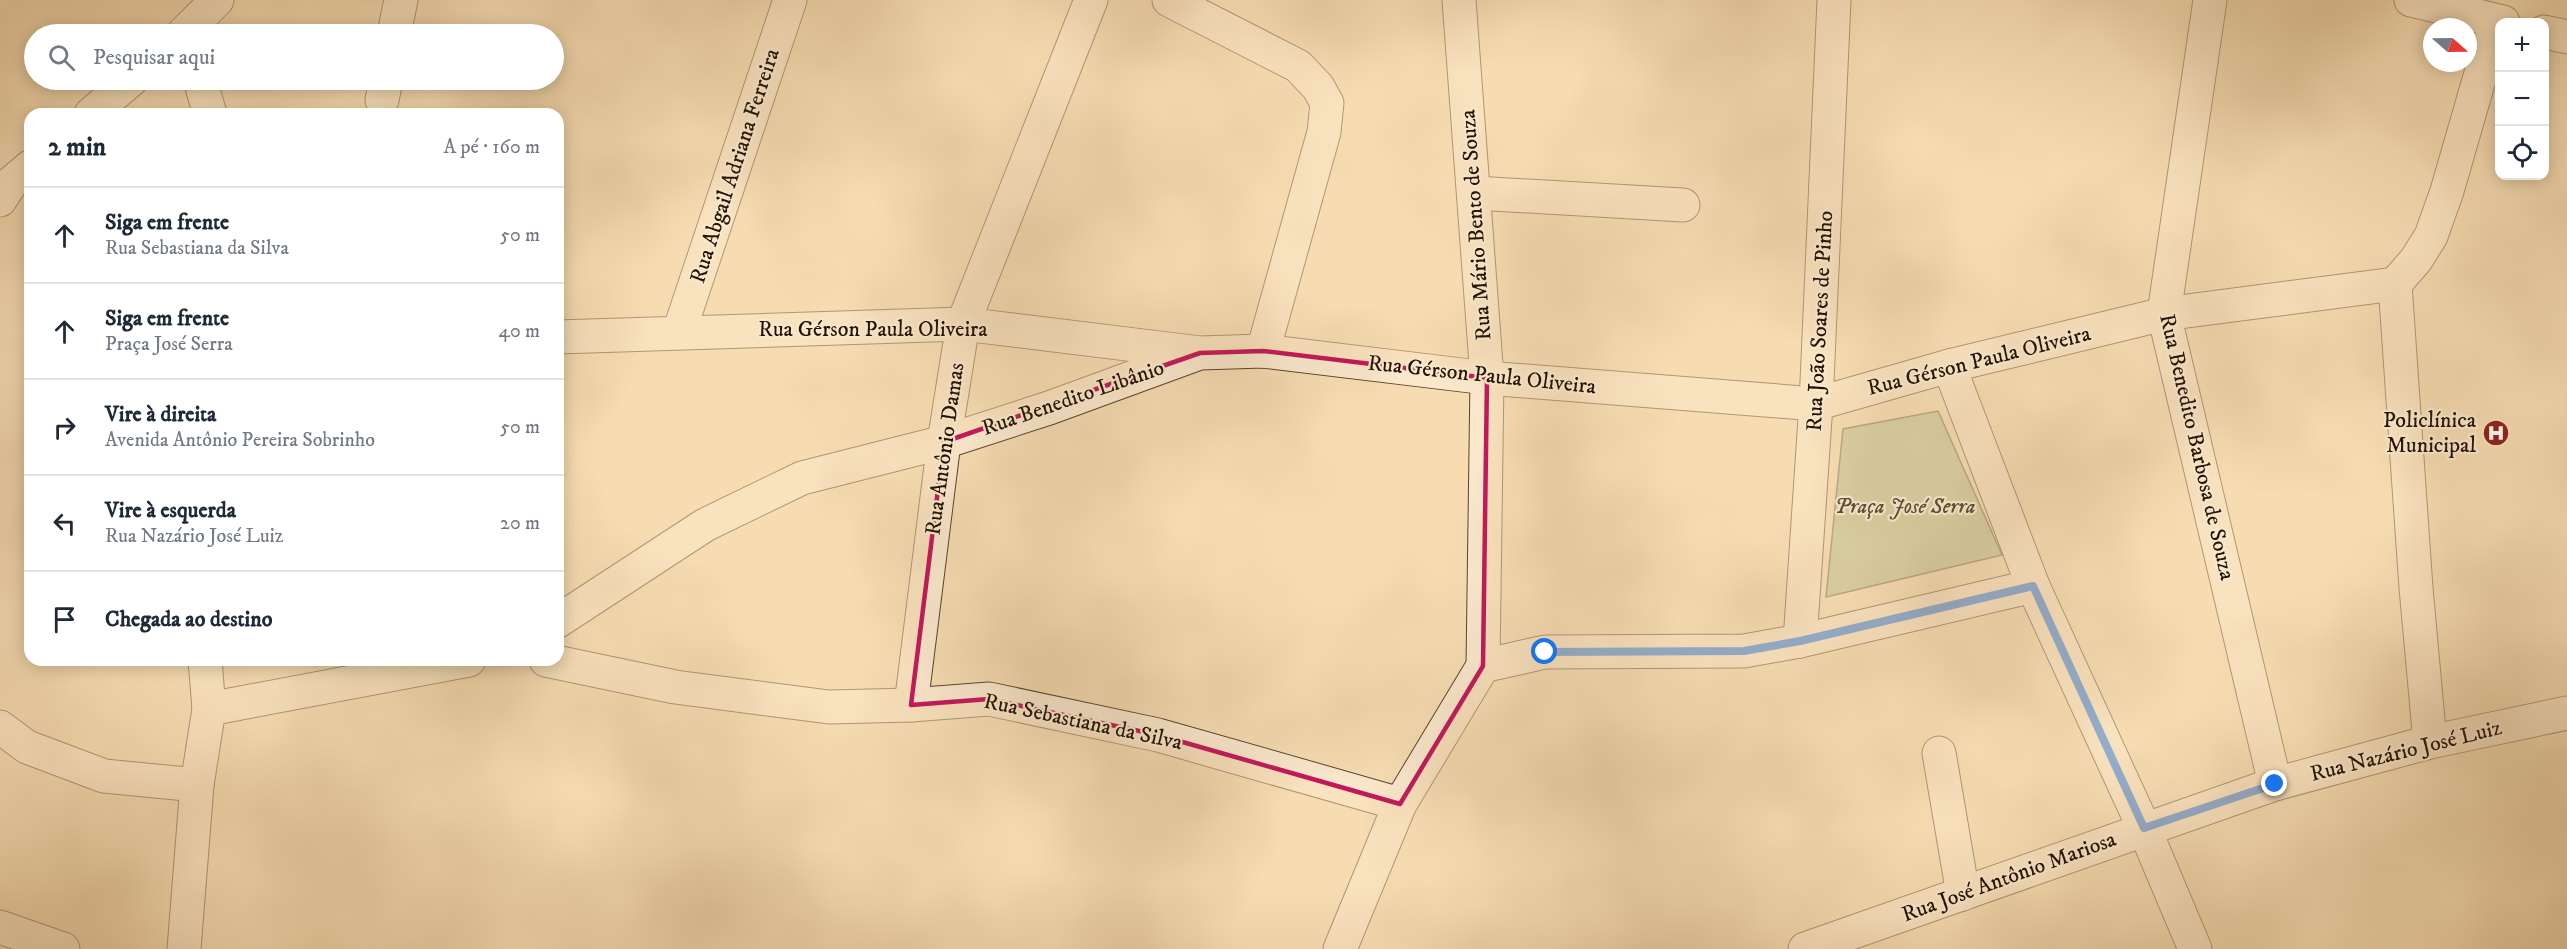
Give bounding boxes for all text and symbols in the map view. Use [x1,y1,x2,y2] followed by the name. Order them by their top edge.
[2423,18,2477,72] north arrow
[2495,18,2549,180] map controls
[2495,18,2549,72] button: +
[24,24,564,90] search box
[45,41,78,74] icon: search
[93,44,215,71] text: Pesquisar aqui
[684,45,786,287] street label: Rua Abgail Adriana Ferreira
[2495,72,2549,126] button: −
[1454,108,1498,341] street label: Rua Mário Bento de Souza
[2495,126,2549,180] button: locate
[48,131,106,164] text: 2 min
[444,135,540,160] text: A pé · 160 m
[105,209,229,236] text: Siga em frente
[1801,210,1839,432] street label: Rua João Soares de Pinho
[48,219,81,252] icon: ahead
[500,223,540,248] text: 50 m
[105,236,289,261] text: Rua Sebastiana da Silva
[105,305,229,332] text: Siga em frente
[2153,311,2241,583] street label: Rua Benedito Barbosa de Souza
[48,315,81,348] icon: ahead
[758,316,988,343] street label: Rua Gérson Paula Oliveira
[498,319,540,344] text: 40 m
[1864,320,2094,402] street label: Rua Gérson Paula Oliveira
[105,332,233,357] text: Praça José Serra
[1367,350,1598,400] street label: Rua Gérson Paula Oliveira
[978,354,1168,442] street label: Rua Benedito Libânio
[920,361,970,537] street label: Rua Antônio Damas
[105,401,216,428] text: Vire à direita
[2383,407,2477,459] place label: Policlínica Municipal
[48,411,81,444] icon: right
[500,415,540,440] text: 50 m
[2481,418,2511,448] hospital icon: Policlínica Municipal
[105,428,375,453] text: Avenida Antônio Pereira Sobrinho
[1835,493,1976,520] park label: Praça José Serra
[105,497,236,524] text: Vire à esquerda
[48,507,81,540] icon: left
[500,511,540,536] text: 20 m
[105,524,283,549] text: Rua Nazário José Luiz
[48,603,81,636] icon: arrive
[105,606,272,633] text: Chegada ao destino
[1531,638,1557,664] route start
[981,688,1185,756] street label: Rua Sebastiana da Silva
[2308,714,2505,788] street label: Rua Nazário José Luiz
[2261,770,2287,796] route end
[1898,825,2120,928] street label: Rua José Antônio Mariosa

